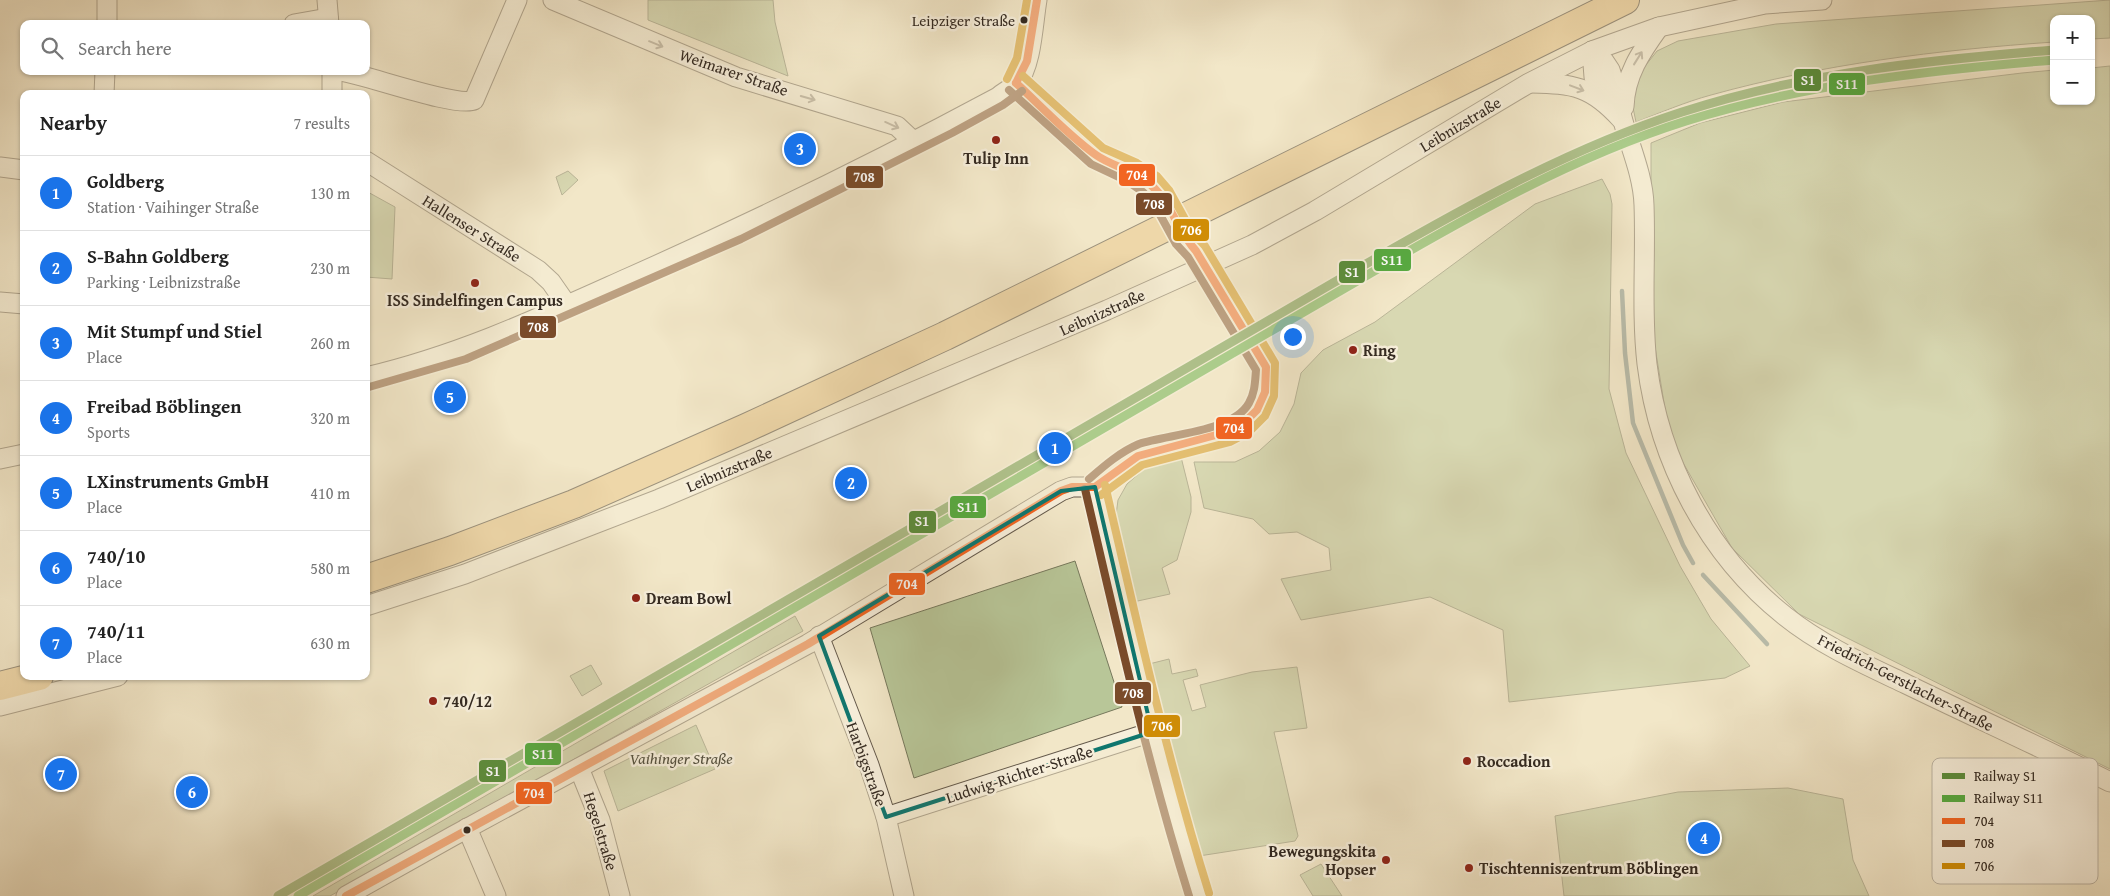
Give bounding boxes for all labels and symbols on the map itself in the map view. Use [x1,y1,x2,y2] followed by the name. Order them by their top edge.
[912,10,1015,31] place label: Leipziger Straße
[1019,15,1029,25] marker: Leipziger Straße
[648,40,663,49] one-way arrow
[676,42,792,102] street label: Weimarer Straße
[1633,51,1643,65] one-way arrow
[1793,68,1822,92] line badge: S1
[1801,70,1815,90] text: S1
[1828,72,1866,96] line badge: S11
[1836,74,1858,94] text: S11
[1569,84,1584,93] one-way arrow
[1415,90,1505,158] street label: Leibnizstraße
[800,93,816,103] one-way arrow
[884,120,899,130] one-way arrow
[784,130,816,168] pin: 3
[990,134,1002,146] marker: Tulip Inn
[963,146,1029,170] place label: Tulip Inn
[1118,163,1156,187] line badge: 704
[845,165,884,189] line badge: 708
[1126,165,1148,185] text: 704
[853,167,875,187] text: 708
[418,188,526,268] street label: Hallenser Straße
[1135,192,1173,216] line badge: 708
[1143,194,1165,214] text: 708
[1172,218,1210,242] line badge: 706
[1180,220,1202,240] text: 706
[1373,248,1412,272] line badge: S11
[1381,250,1403,270] text: S11
[1338,260,1366,284] line badge: S1
[1345,262,1359,282] text: S1
[469,277,481,289] marker: ISS Sindelfingen Campus
[1055,282,1149,342] street label: Leibnizstraße
[387,288,563,312] place label: ISS Sindelfingen Campus
[519,315,557,339] line badge: 708
[527,317,549,337] text: 708
[1280,324,1306,350] your location
[1363,338,1396,362] place label: Ring
[1347,344,1359,356] marker: Ring
[434,378,466,416] pin: 5
[1215,416,1253,440] line badge: 704
[1223,418,1245,438] text: 704
[1039,429,1071,467] pin: 1
[682,440,776,498] street label: Leibnizstraße
[835,464,867,502] pin: 2
[949,495,987,519] line badge: S11
[957,497,979,517] text: S11
[908,510,937,534] line badge: S1
[915,511,929,531] text: S1
[888,572,926,596] line badge: 704
[896,574,918,594] text: 704
[646,586,732,610] place label: Dream Bowl
[630,592,642,604] marker: Dream Bowl
[1814,627,1998,737] street label: Friedrich-Gerstlacher-Straße
[1114,681,1152,705] line badge: 708
[1122,683,1144,703] text: 708
[443,689,492,713] place label: 740/12
[427,695,439,707] marker: 740/12
[1143,714,1181,738] line badge: 706
[1151,716,1173,736] text: 706
[841,718,893,810] street label: Harbigstraße
[942,739,1096,809] street label: Ludwig-Richter-Straße
[524,742,562,766] line badge: S11
[532,744,554,764] text: S11
[629,746,733,770] park label: Vaihinger Straße
[1477,749,1551,773] place label: Roccadion
[45,755,77,793] pin: 7
[1461,755,1473,767] marker: Roccadion
[1932,758,2098,884] legend
[478,759,507,783] line badge: S1
[486,761,500,781] text: S1
[1974,766,2037,786] text: Railway S1
[176,773,208,811] pin: 6
[515,781,553,805] line badge: 704
[523,783,545,803] text: 704
[1974,788,2043,808] text: Railway S11
[578,789,624,873] street label: Hegelstraße
[1974,811,1994,831] text: 704
[1688,819,1720,857] pin: 4
[462,825,472,835] unlabelled marker
[1974,833,1994,853] text: 708
[1269,839,1377,881] place label: Bewegungskita Hopser
[1380,854,1392,866] marker: Bewegungskita Hopser
[1479,856,1699,880] place label: Tischtenniszentrum Böblingen
[1974,856,1994,876] text: 706
[1463,862,1475,874] marker: Tischtenniszentrum Böblingen

